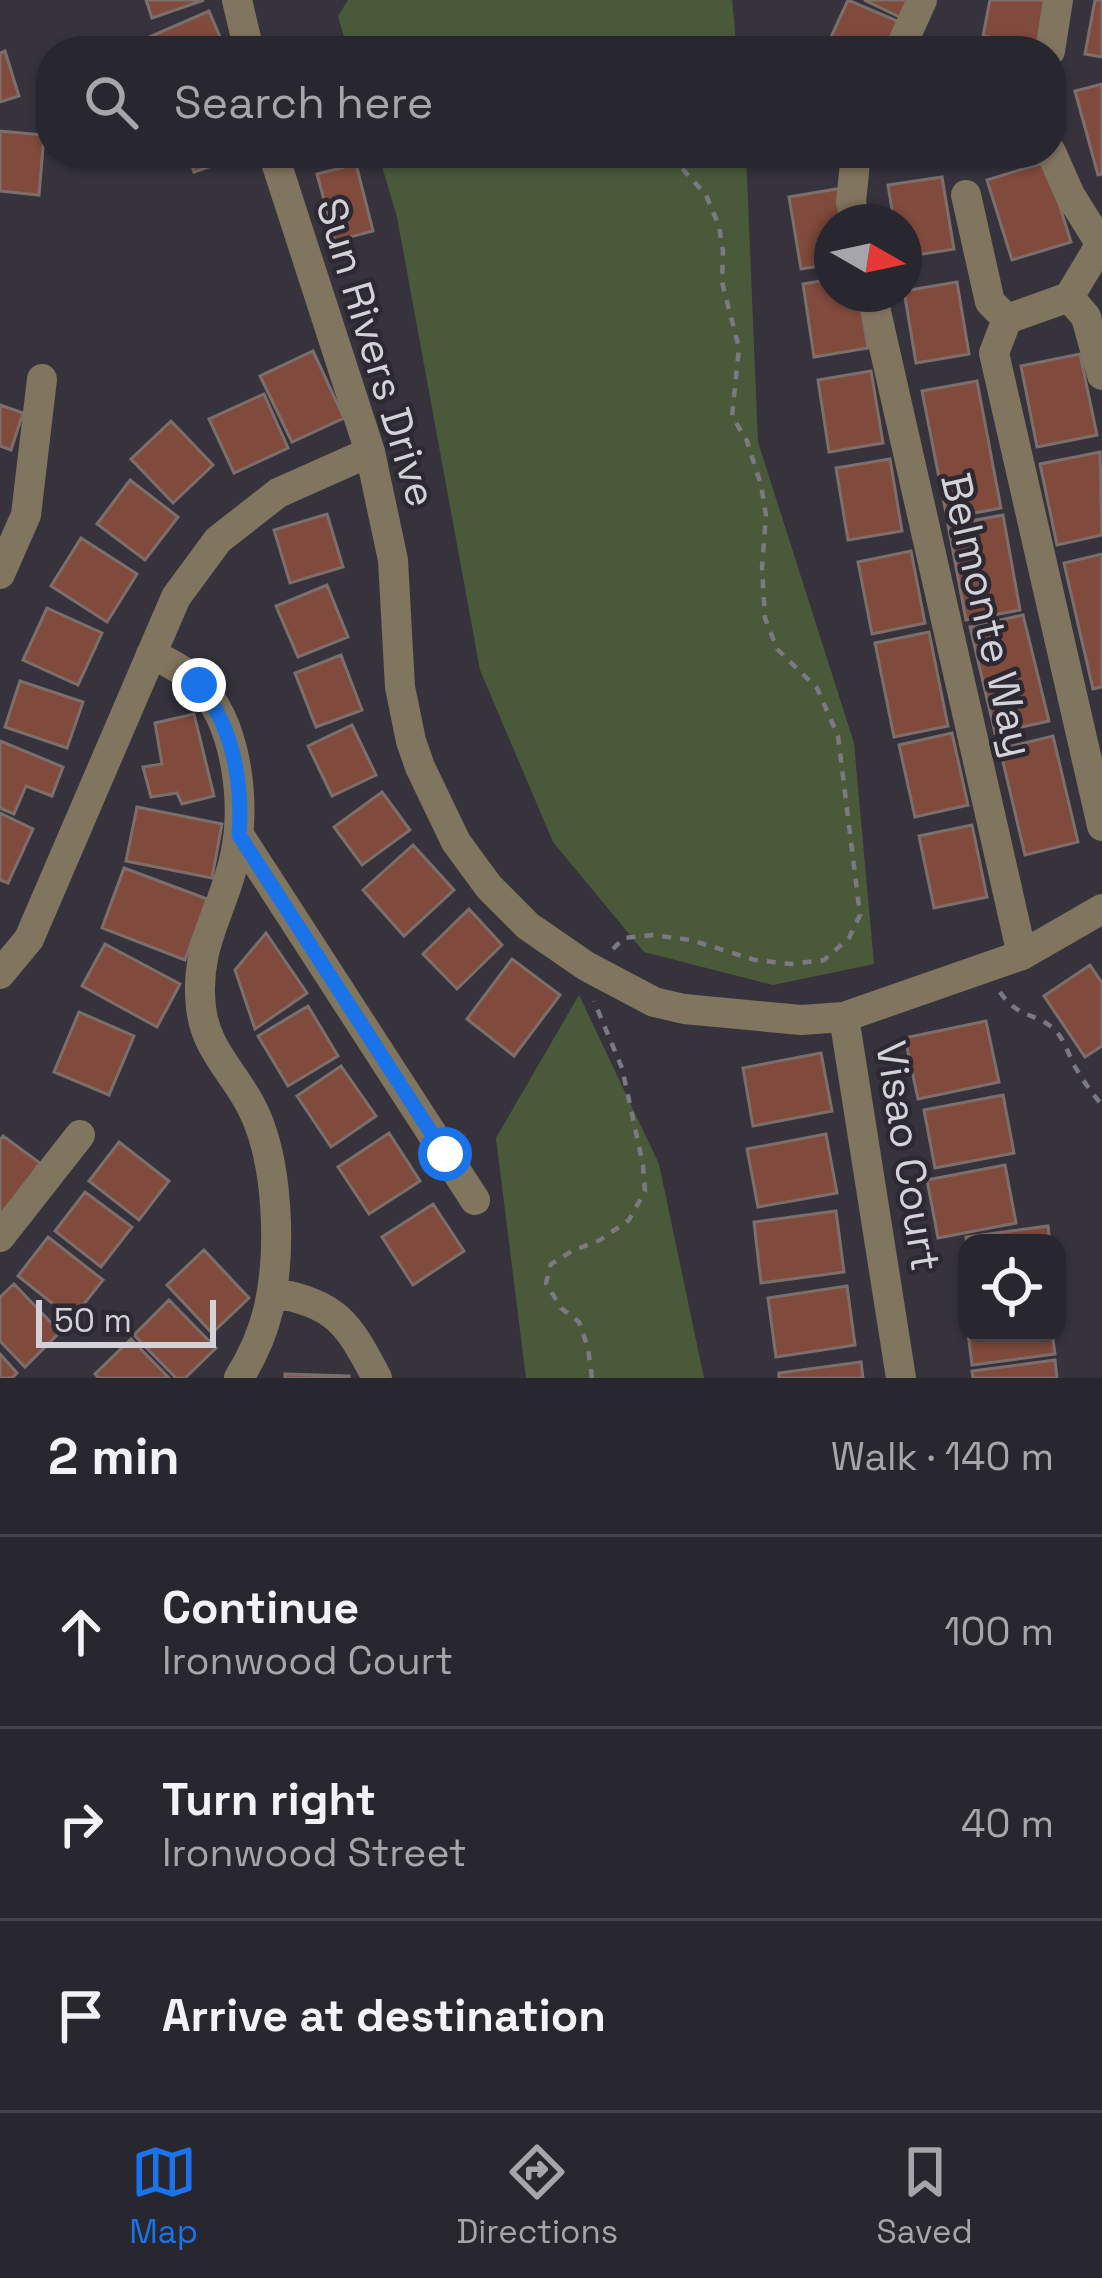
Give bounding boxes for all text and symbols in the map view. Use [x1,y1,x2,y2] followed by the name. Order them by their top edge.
[36,36,1066,168] search box
[78,69,144,135] icon: search
[174,74,433,131] text: Search here
[304,191,449,513] street label: Sun Rivers Drive
[814,204,922,312] north arrow
[929,468,1046,762] street label: Belmonte Way
[172,658,226,712] route end
[864,1037,953,1275] street label: Visao Court
[418,1127,472,1181] route start
[958,1234,1066,1342] map controls
[958,1234,1066,1342] button: locate
[36,1294,216,1347] scale bar
[54,1300,132,1342] text: 50 m
[48,1424,180,1489] text: 2 min
[831,1432,1054,1481] text: Walk · 140 m
[162,1579,359,1636] text: Continue
[48,1599,114,1665] icon: ahead
[944,1607,1054,1656] text: 100 m
[162,1636,453,1685] text: Ironwood Court
[162,1771,376,1828] text: Turn right
[48,1791,114,1857] icon: right
[961,1799,1054,1848] text: 40 m
[162,1828,467,1877] text: Ironwood Street
[48,1983,114,2049] icon: arrive
[162,1987,606,2044] text: Arrive at destination
[129,2139,198,2253] tab: Map
[456,2139,618,2253] tab: Directions
[877,2139,973,2253] tab: Saved

